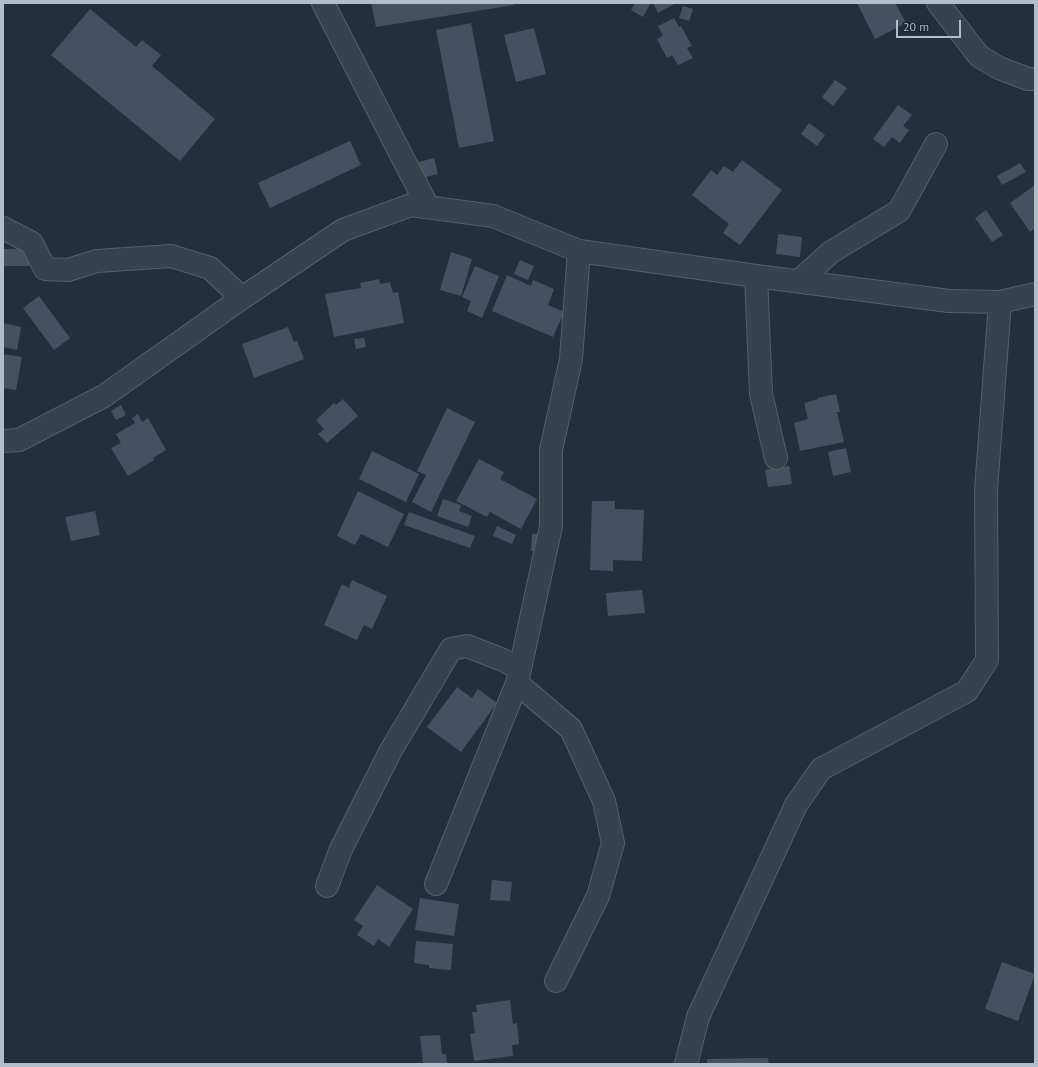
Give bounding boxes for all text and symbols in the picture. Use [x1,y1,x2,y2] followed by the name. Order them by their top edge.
[898,12,963,38] scale bar
[903,19,929,34] text: 20 m

